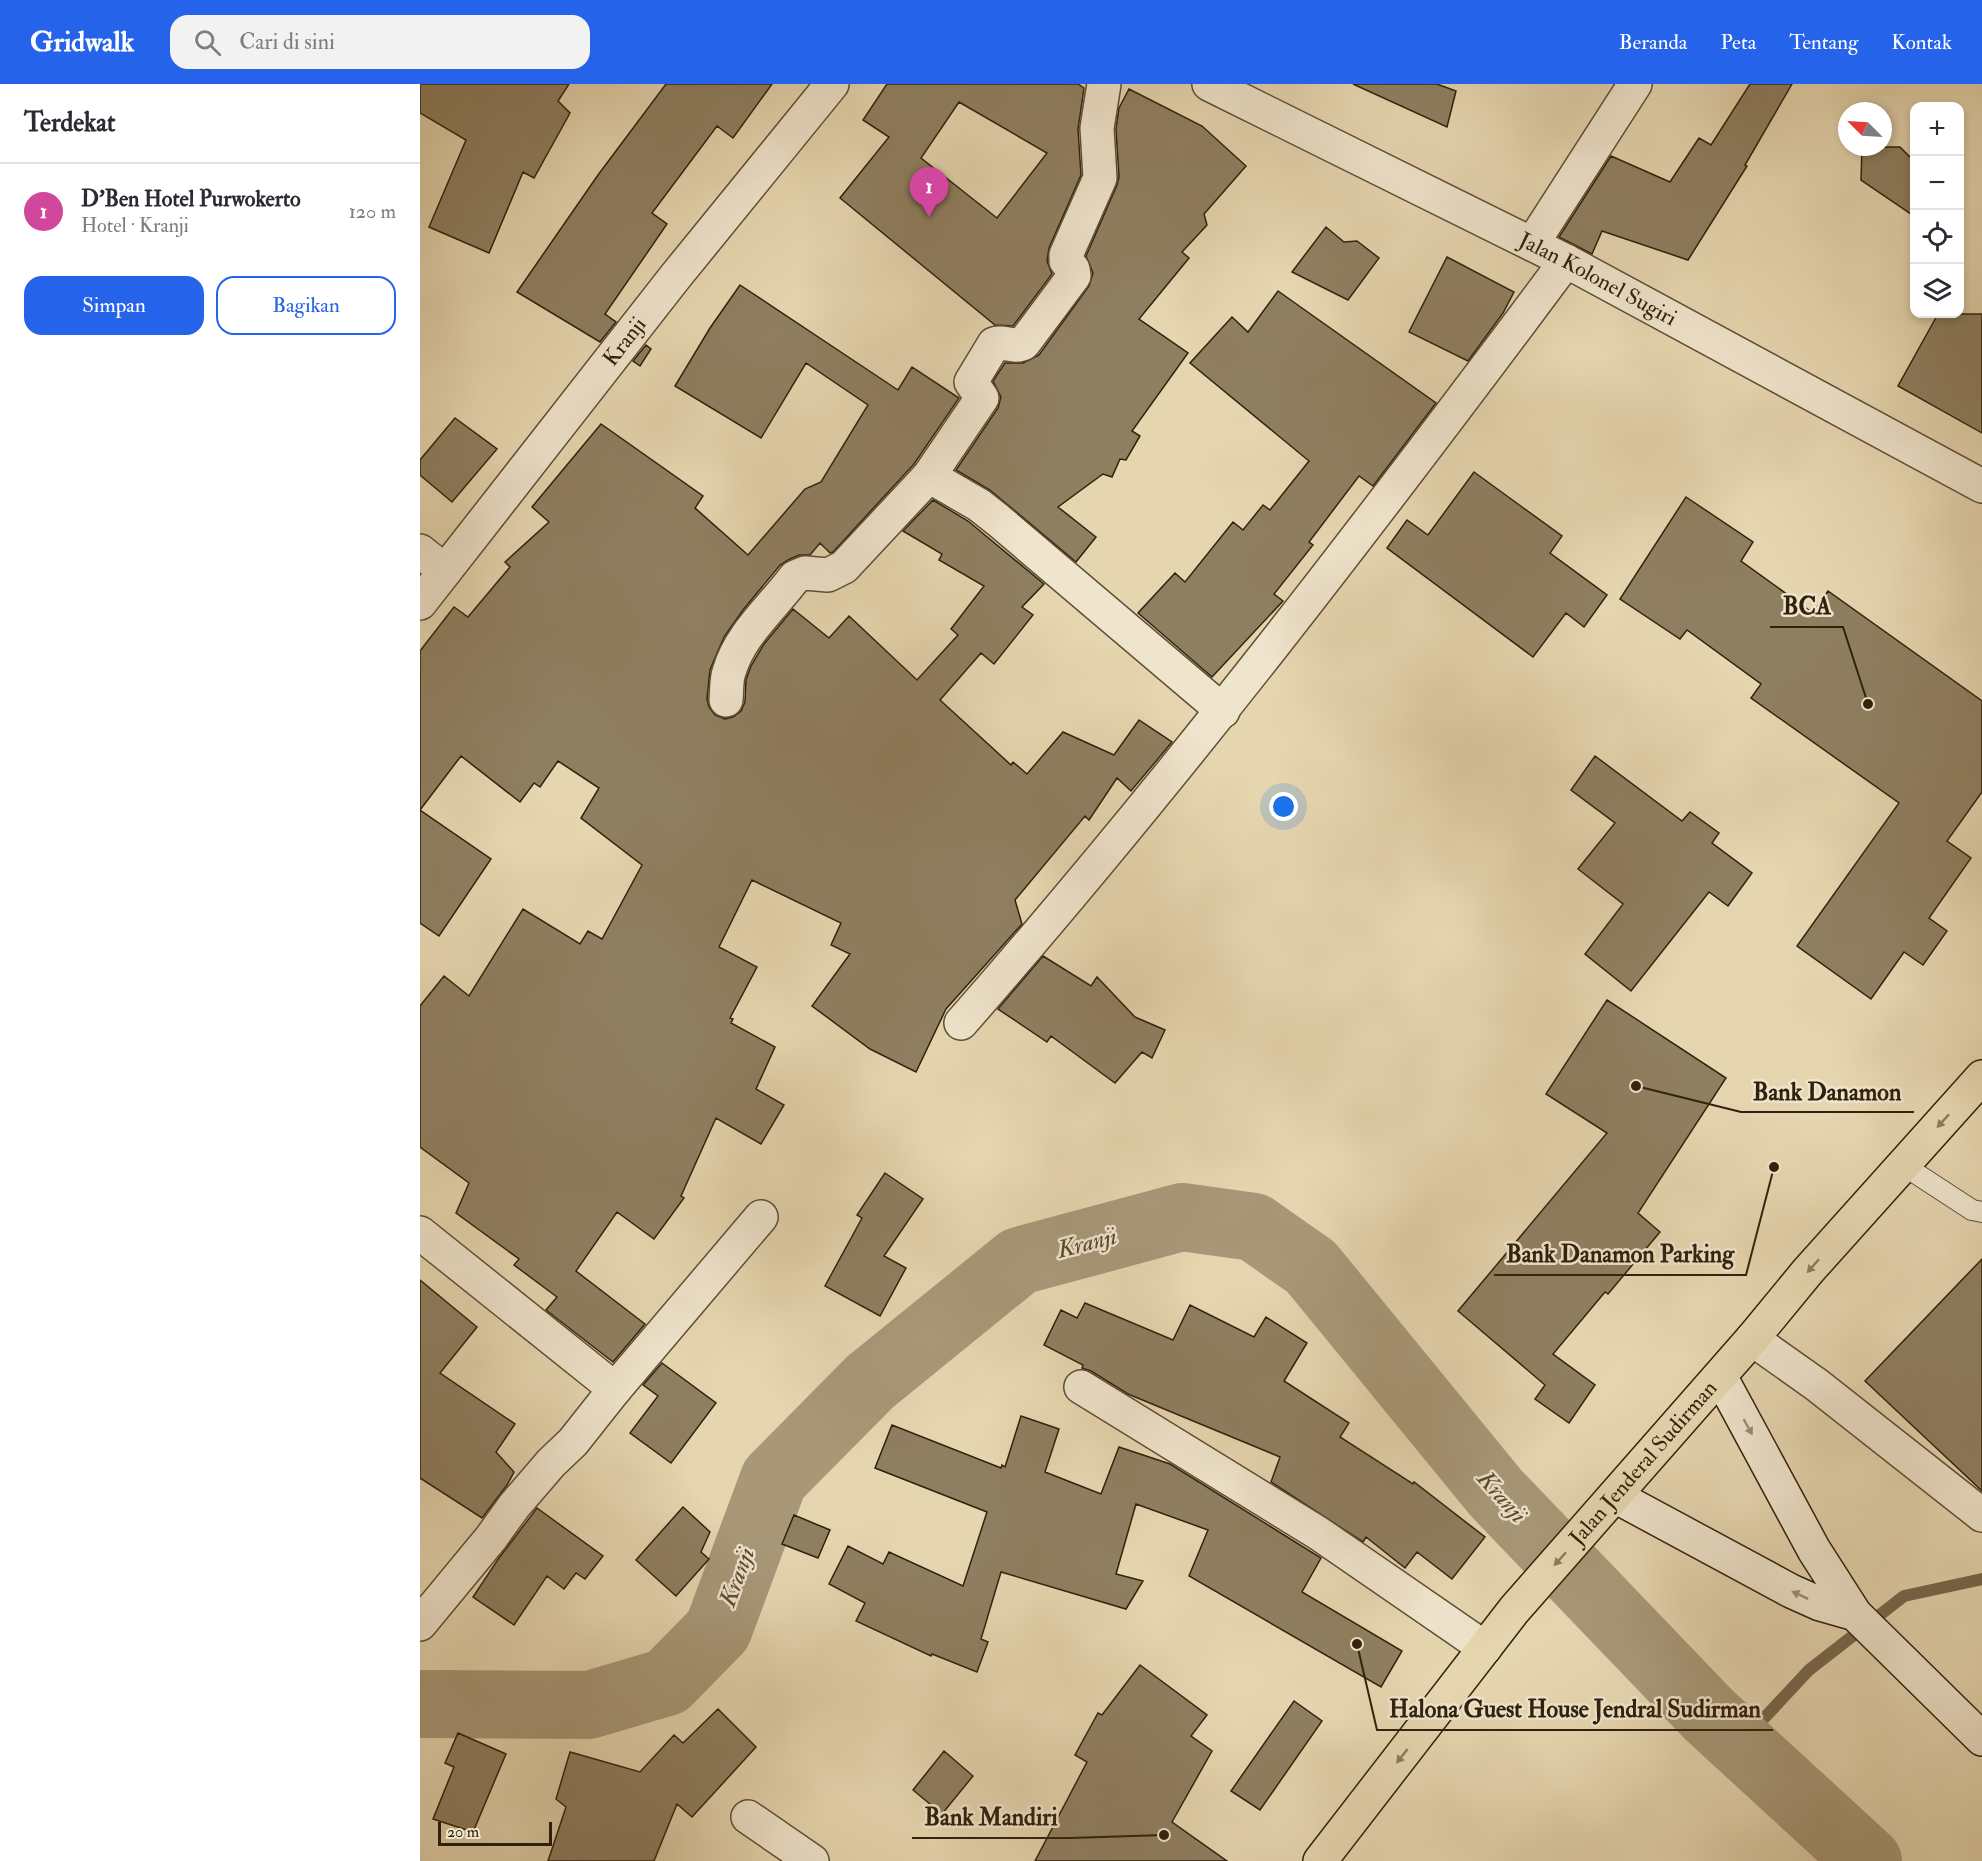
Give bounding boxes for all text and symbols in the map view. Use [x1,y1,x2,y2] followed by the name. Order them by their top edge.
[170,15,590,69] search box
[30,25,134,60] text: Gridwalk
[191,26,224,59] icon: search
[239,28,335,56] text: Cari di sini
[1619,29,1687,56] text: Beranda
[1720,29,1756,56] text: Peta
[1789,29,1858,56] text: Tentang
[1891,29,1952,56] text: Kontak
[1838,102,1892,156] north arrow
[1910,102,1964,318] map controls
[1910,102,1964,156] button: +
[24,107,115,139] text: Terdekat
[1910,156,1964,210] button: −
[910,168,948,217] pin: 1
[81,185,301,213] text: D'Ben Hotel Purwokerto
[40,199,47,224] text: 1
[349,199,396,224] text: 120 m
[1910,210,1964,264] button: locate
[81,213,189,238] text: Hotel · Kranji
[1513,225,1682,332] street label: Jalan Kolonel Sugiri
[1910,264,1964,318] button: layers
[24,276,204,335] button: Simpan
[216,276,396,335] button: Bagikan
[597,311,653,372] street label: Kranji
[1770,585,1843,627] callout: BCA
[1783,591,1832,622] text: BCA
[1269,792,1298,821] your location
[1741,1070,1914,1112] callout: Bank Danamon
[1753,1077,1902,1108] text: Bank Danamon
[1937,1113,1950,1128] one-way arrow
[1053,1220,1121,1266] water label: Kranji
[1494,1233,1746,1275] callout: Bank Danamon Parking
[1506,1239,1735,1270] text: Bank Danamon Parking
[1807,1258,1820,1273] one-way arrow
[1563,1375,1723,1552] street label: Jalan Jenderal Sudirman
[1743,1419,1753,1436] one-way arrow
[1470,1463,1534,1530] water label: Kranji
[712,1543,762,1612] water label: Kranji
[1553,1551,1567,1566] one-way arrow
[1791,1590,1808,1599] one-way arrow
[1377,1688,1773,1730] callout: Halona Guest House Jendral Sudirman
[1389,1694,1762,1725] text: Halona Guest House Jendral Sudirman
[1395,1748,1408,1764] one-way arrow
[912,1796,1070,1838] callout: Bank Mandiri
[924,1802,1058,1833] text: Bank Mandiri
[438,1819,552,1846] scale bar
[447,1822,479,1842] text: 20 m

